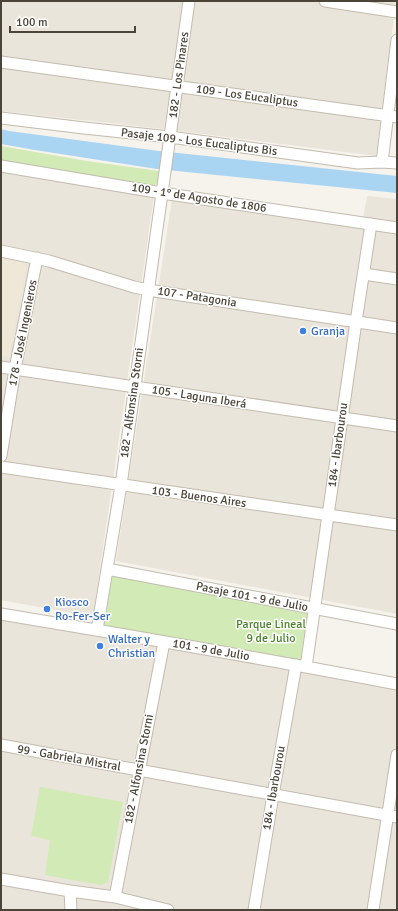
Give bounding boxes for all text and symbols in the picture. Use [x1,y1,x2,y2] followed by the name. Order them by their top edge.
[10,8,135,34] scale bar
[16,15,48,30] text: 100 m
[166,31,192,119] street label: 182 - Los Pinares
[195,81,299,111] street label: 109 - Los Eucaliptus
[120,125,278,159] street label: Pasaje 109 - Los Eucaliptus Bis
[130,180,268,216] street label: 109 - 1° de Agosto de 1806
[5,278,41,388] street label: 178 - José Ingenieros
[156,283,238,311] street label: 107 - Patagonia
[311,324,345,339] place label: Granja
[298,326,308,336] marker: Granja
[117,347,147,459] street label: 182 - Alfonsina Storni
[151,382,247,412] street label: 105 - Laguna Iberá
[325,402,351,488] street label: 184 - Ibarbourou
[151,483,247,511] street label: 103 - Buenos Aires
[195,579,309,615] street label: Pasaje 101 - 9 de Julio
[55,595,111,624] place label: Kiosco Ro-Fer-Ser
[42,604,52,614] marker: Kiosco Ro-Fer-Ser
[236,617,306,646] park label: Parque Lineal 9 de Julio
[108,632,155,661] place label: Walter y Christian
[171,636,251,664] street label: 101 - 9 de Julio
[95,641,105,651] marker: Walter y Christian
[121,713,157,825] street label: 182 - Alfonsina Storni
[16,741,122,775] street label: 99 - Gabriela Mistral
[259,745,289,831] street label: 184 - Ibarbourou

